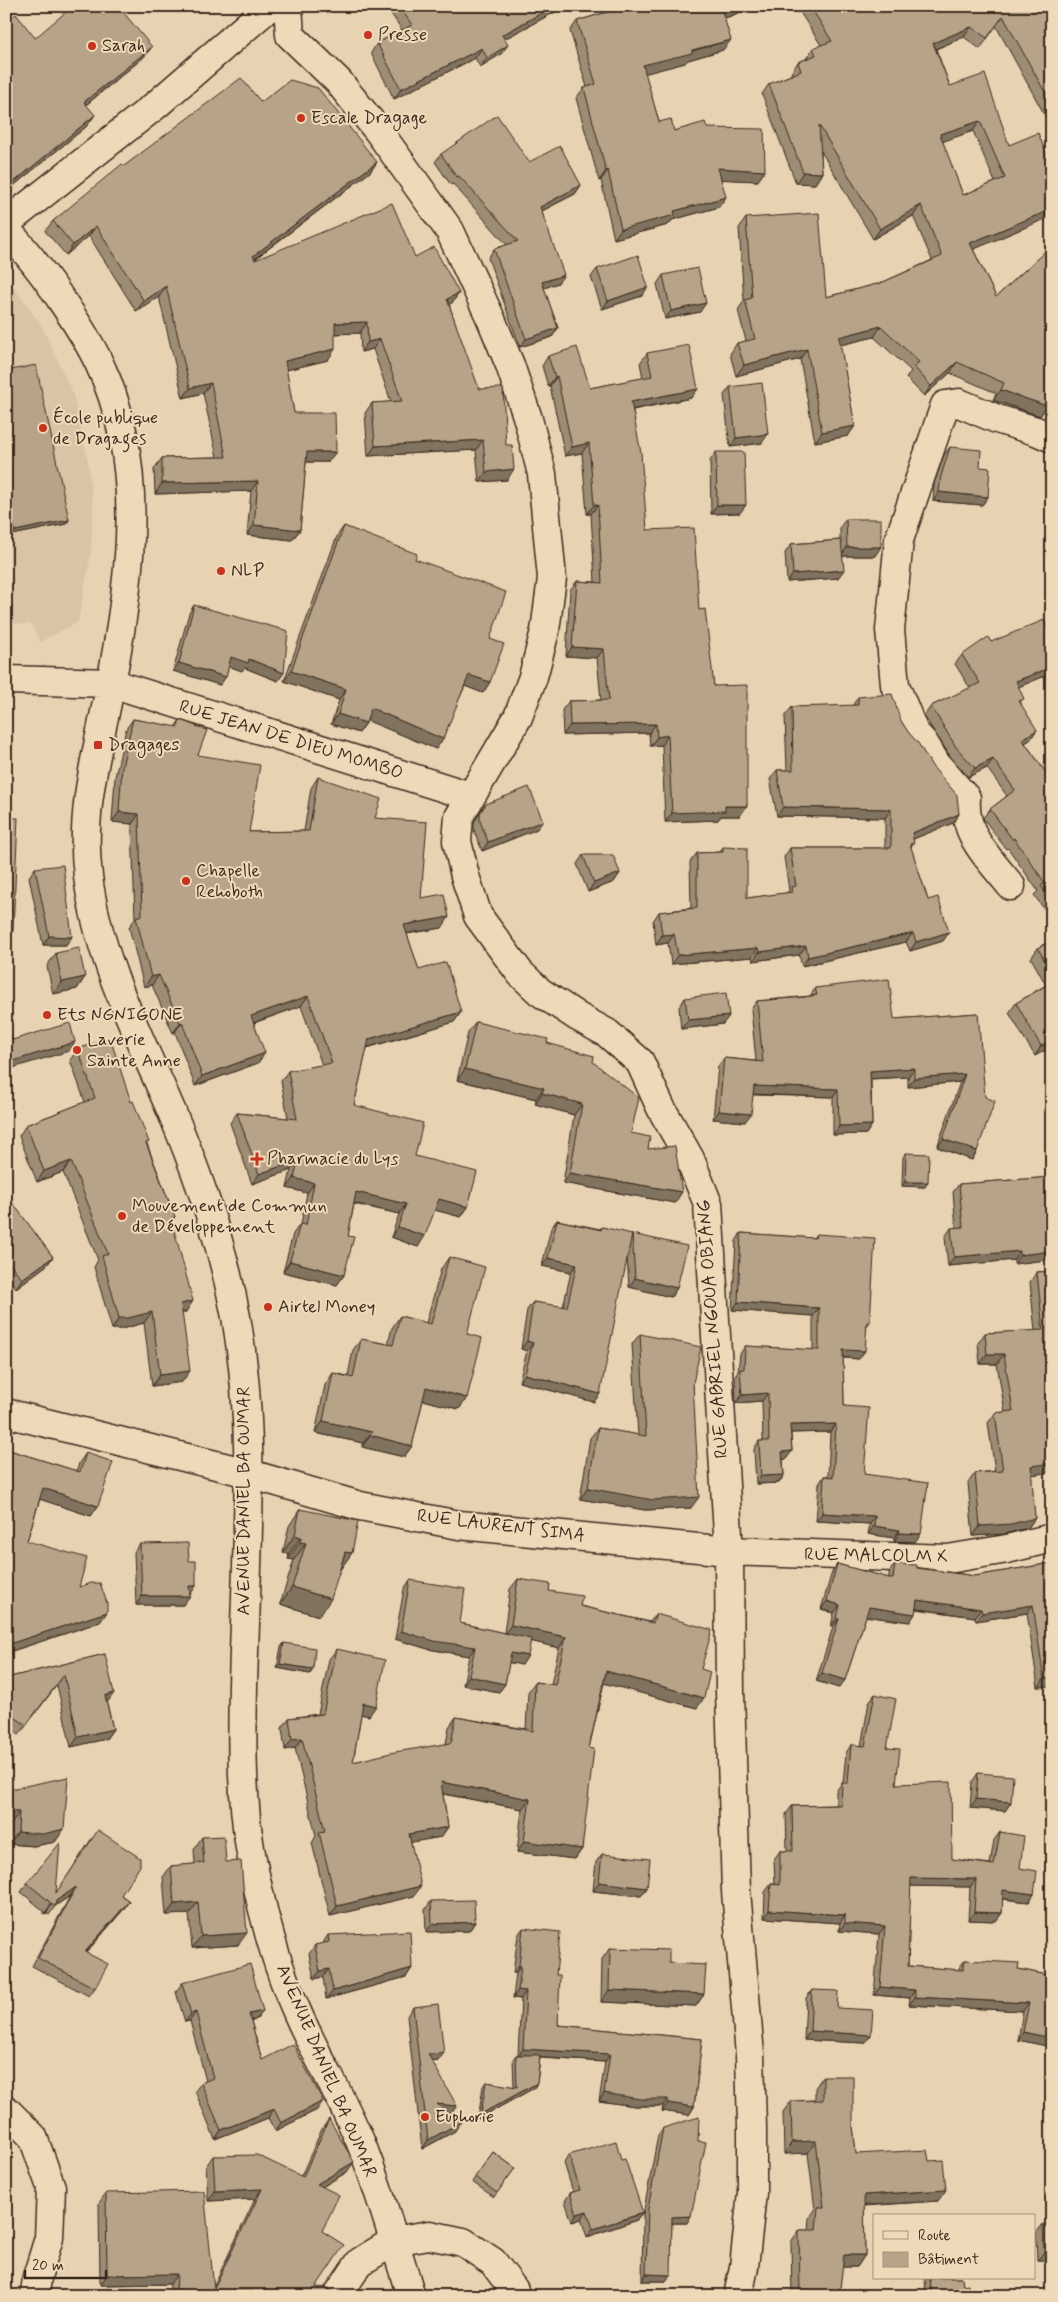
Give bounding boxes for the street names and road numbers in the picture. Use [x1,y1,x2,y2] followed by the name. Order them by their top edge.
[176,695,406,785] street label: RUE JEAN DE DIEU MOMBO
[692,1199,734,1459] street label: RUE GABRIEL NGOUA OBIANG
[232,1387,256,1615] street label: AVENUE DANIEL BA OUMAR
[416,1504,586,1548] street label: RUE LAURENT SIMA
[804,1543,948,1569] street label: RUE MALCOLM X
[270,1961,382,2181] street label: AVENUE DANIEL BA OUMAR

